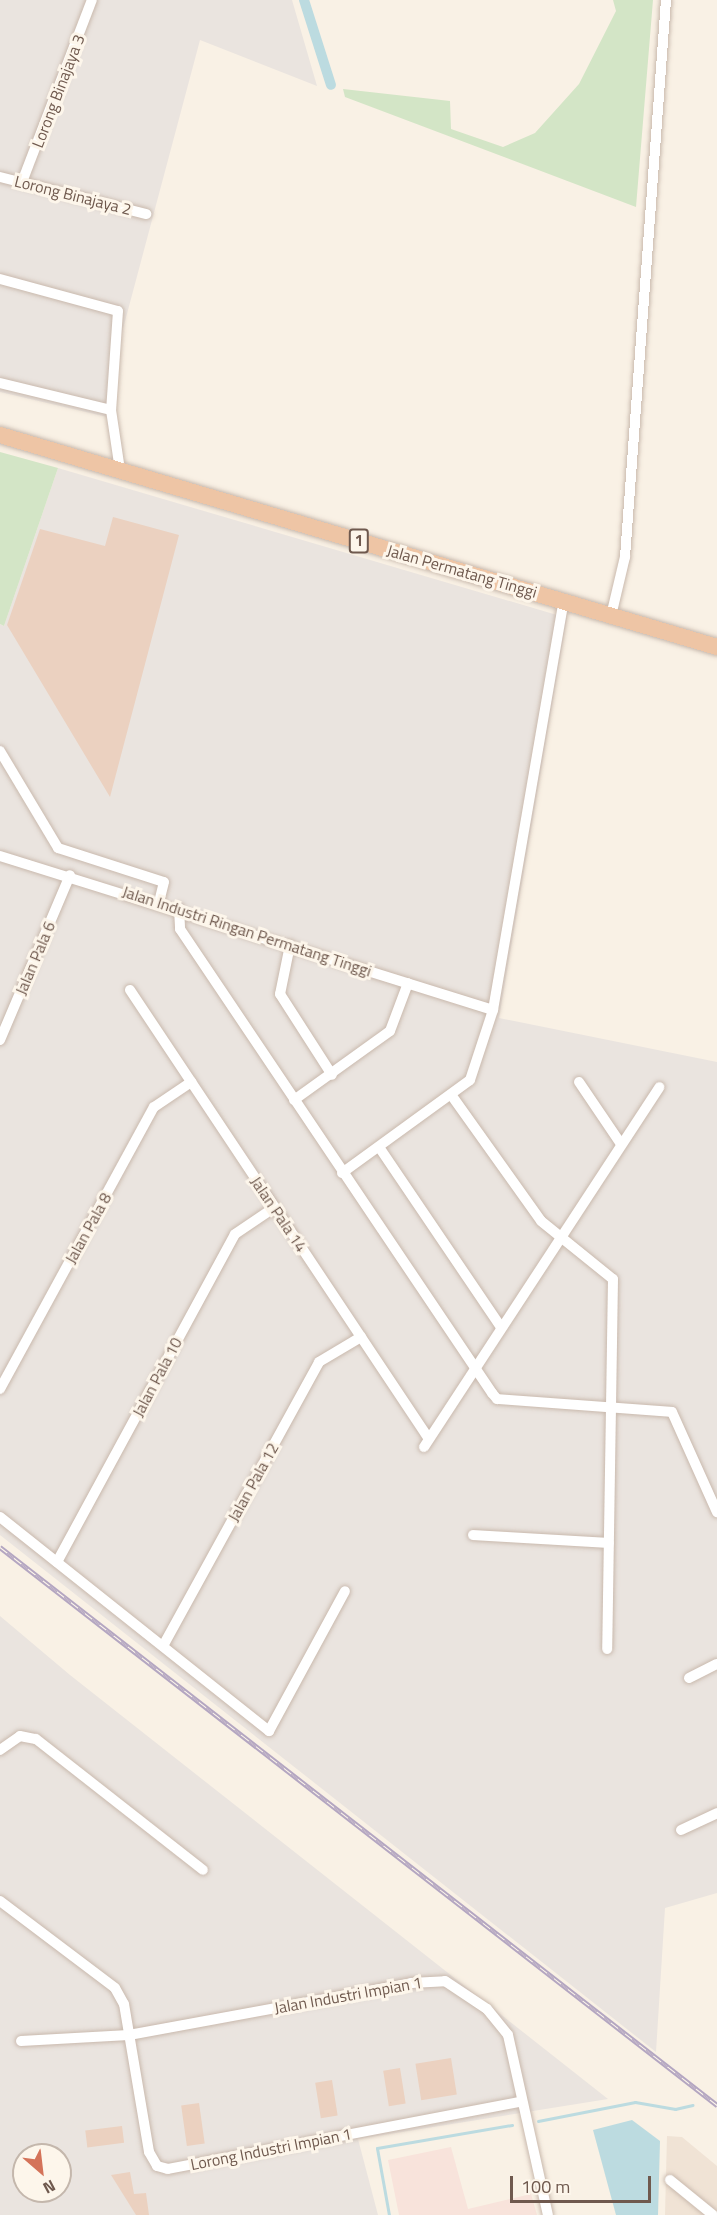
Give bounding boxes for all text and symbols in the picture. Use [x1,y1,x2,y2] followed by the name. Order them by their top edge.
[28,32,88,150] street label: Lorong Binajaya 3
[13,171,133,219] street label: Lorong Binajaya 2
[348,529,370,553] road number: 1
[385,540,539,602] street label: Jalan Permatang Tinggi
[120,882,374,980] street label: Jalan Industri Ringan Permatang Tinggi
[11,918,59,998] street label: Jalan Pala 6
[247,1173,311,1255] street label: Jalan Pala 14
[61,1189,115,1267] street label: Jalan Pala 8
[128,1334,186,1420] street label: Jalan Pala 10
[224,1439,282,1525] street label: Jalan Pala 12
[273,1973,423,2017] street label: Jalan Industri Impian 1
[189,2124,353,2174] street label: Lorong Industri Impian 1
[12,2143,72,2203] north arrow
[513,2164,654,2202] scale bar
[521,2173,570,2200] text: 100 m
[39,2174,60,2200] text: N

